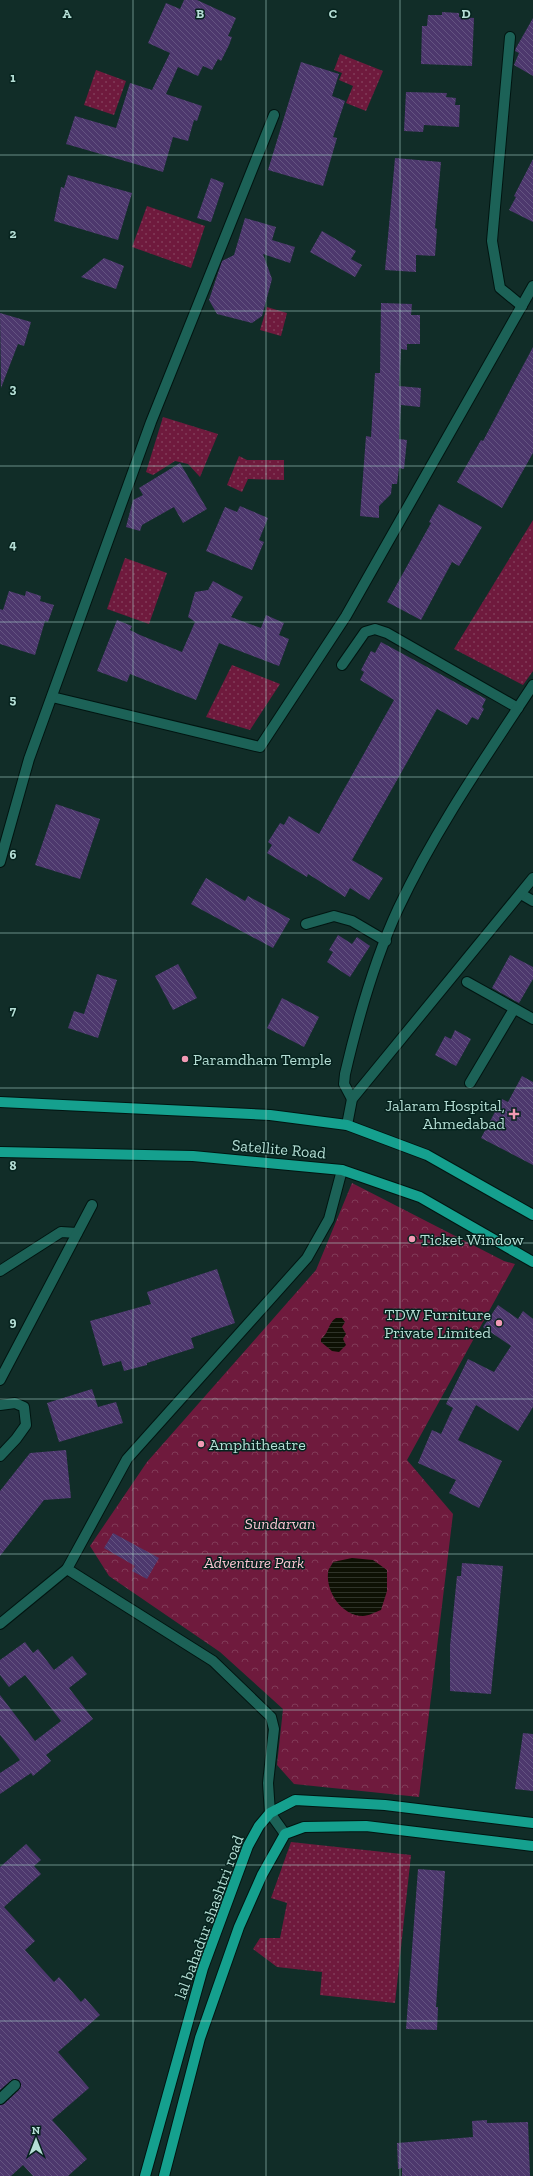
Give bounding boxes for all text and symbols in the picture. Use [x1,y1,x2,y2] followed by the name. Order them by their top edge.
[63,6,72,21] text: A
[196,6,204,21] text: B
[329,6,337,21] text: C
[461,6,471,21] text: D
[10,70,16,85] text: 1
[10,226,17,241] text: 2
[10,381,17,396] text: 3
[9,537,17,552] text: 4
[10,692,17,707] text: 5
[10,847,17,862] text: 6
[10,1003,17,1018] text: 7
[193,1050,332,1069] place label: Paramdham Temple
[180,1054,190,1064] marker: Paramdham Temple
[385,1096,505,1133] place label: Jalaram Hospital, Ahmedabad
[508,1108,520,1120] marker: Jalaram Hospital, Ahmedabad
[231,1135,327,1163] street label: Satellite Road
[9,1158,17,1173] text: 8
[420,1230,525,1249] place label: Ticket Window
[407,1234,417,1244] marker: Ticket Window
[384,1305,491,1342] place label: TDW Furniture Private Limited
[10,1314,17,1329] text: 9
[494,1318,504,1328] marker: TDW Furniture Private Limited
[209,1435,306,1454] place label: Amphitheatre
[196,1439,206,1449] marker: Amphitheatre
[245,1514,315,1533] park label: Sundarvan
[203,1553,304,1572] park label: Adventure Park
[171,1832,248,2001] street label: lal bahadur shashtri road
[16,2120,56,2160] north arrow
[32,2124,41,2137] text: N

